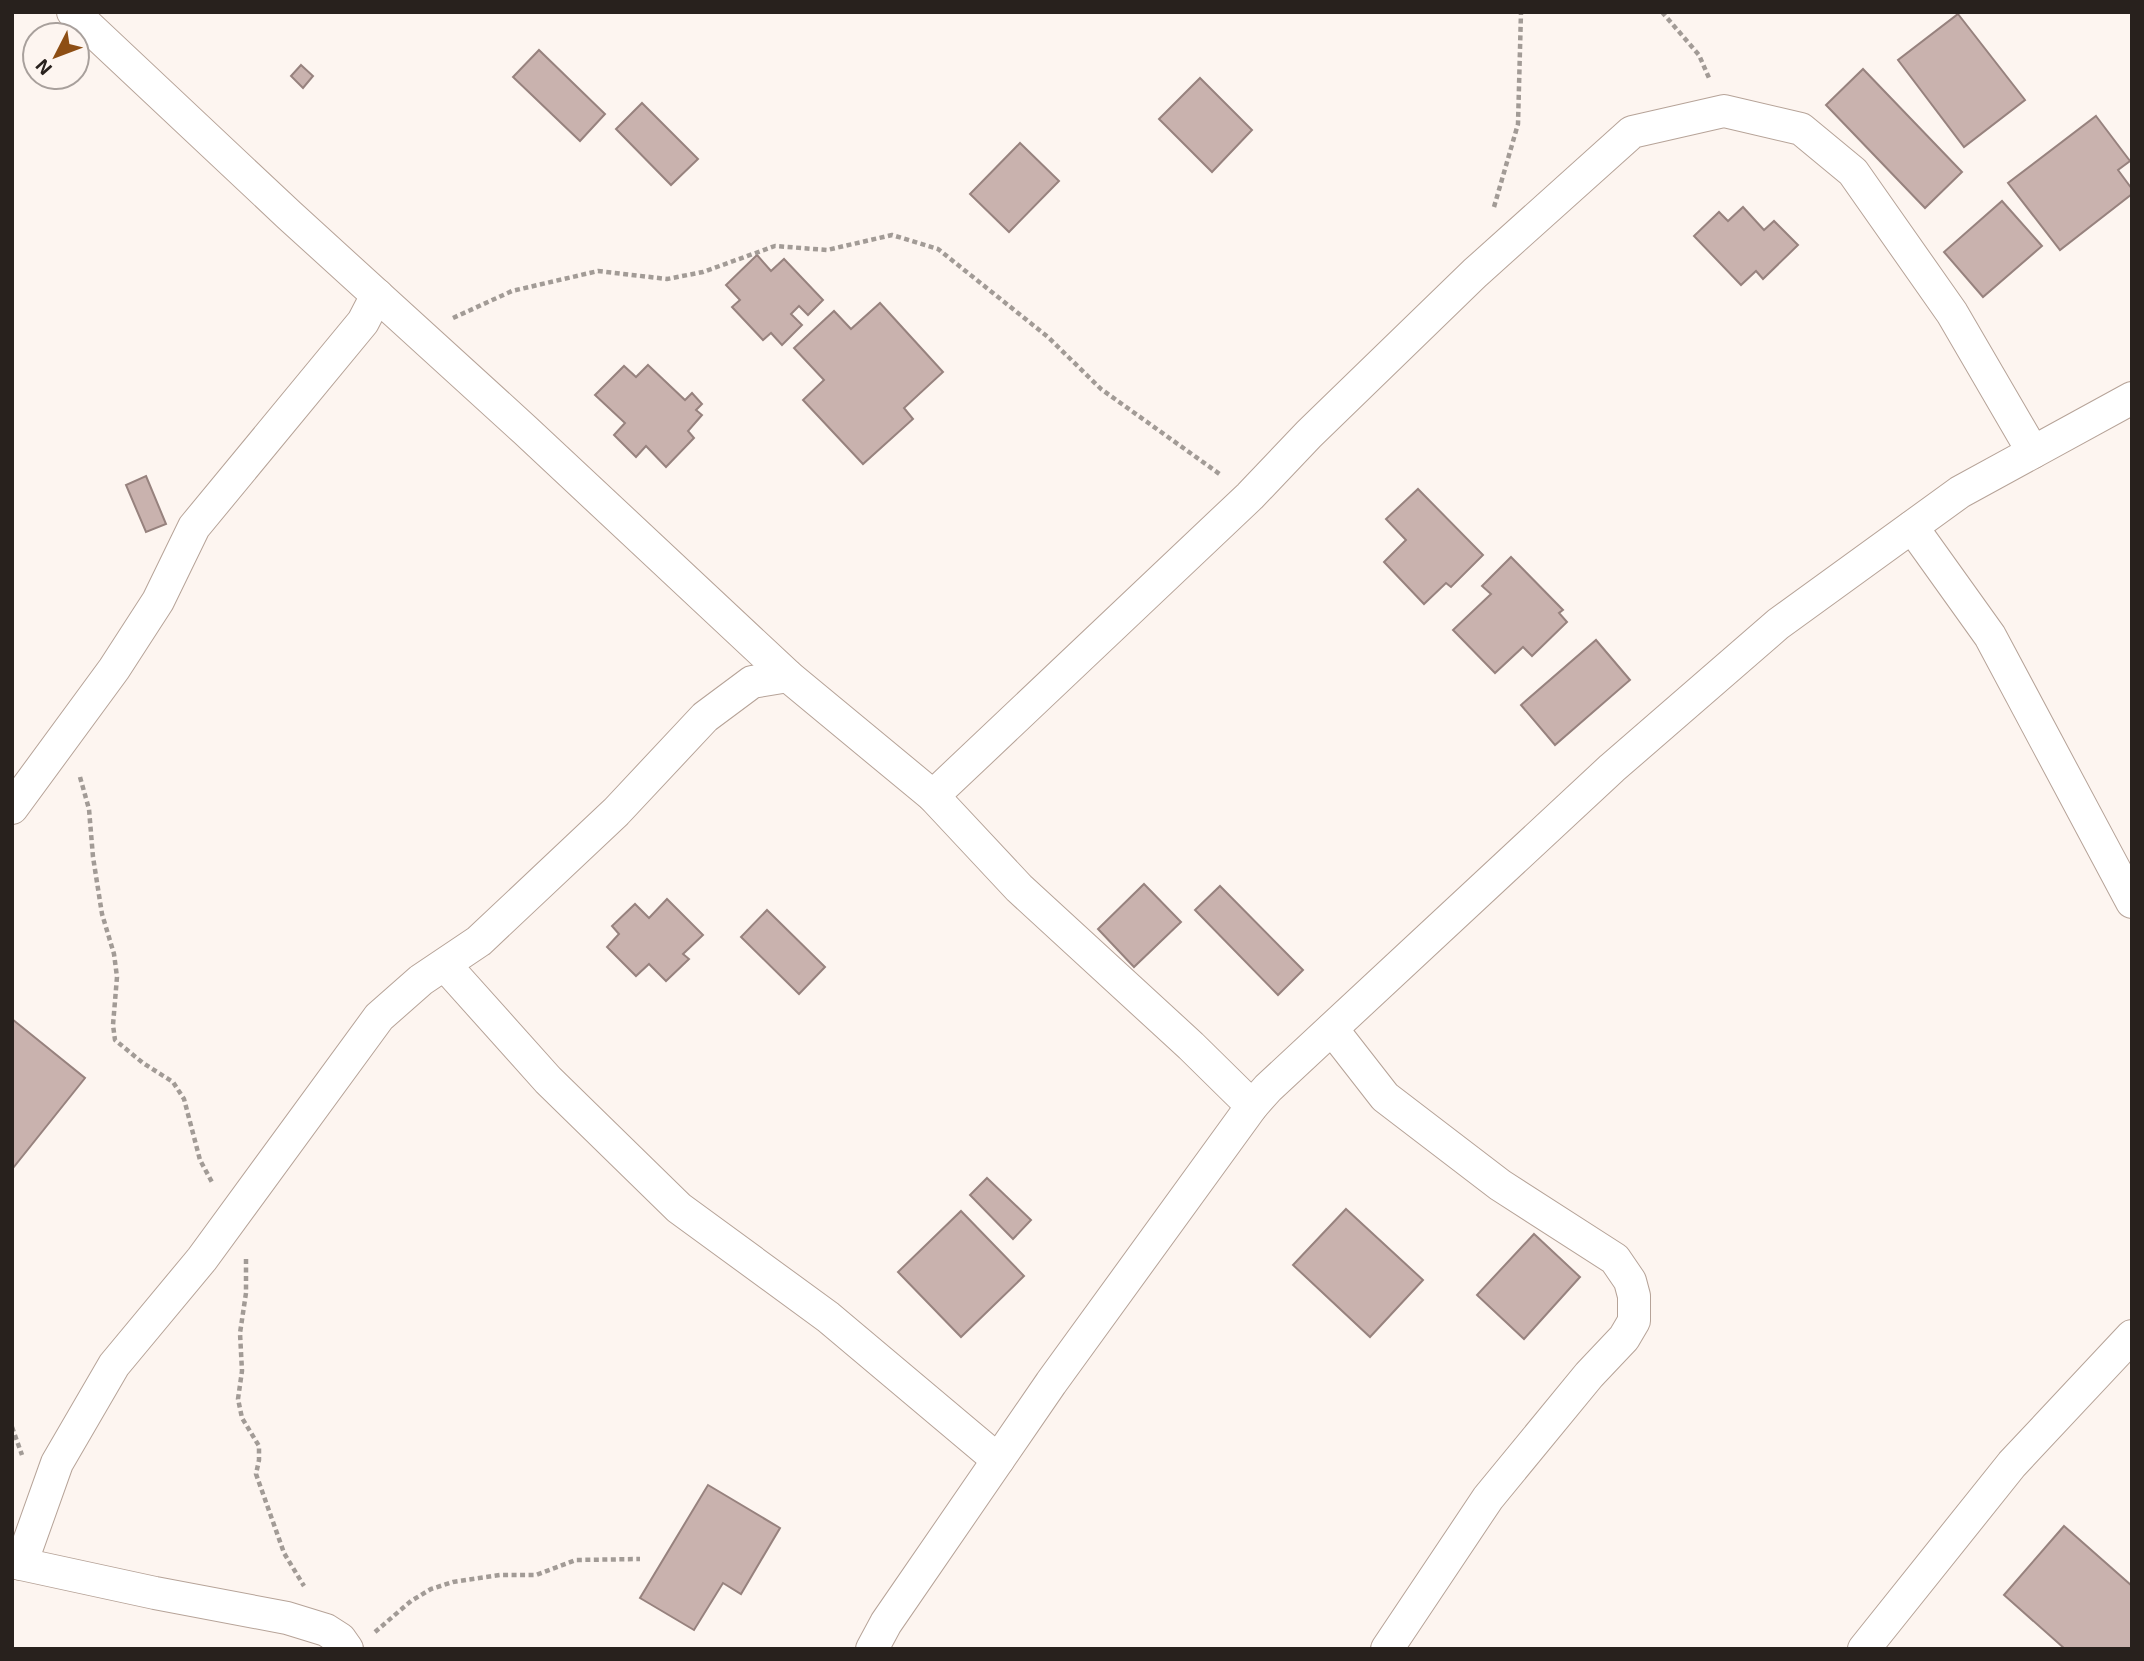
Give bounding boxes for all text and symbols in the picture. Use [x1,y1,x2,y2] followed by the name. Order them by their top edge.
[21,21,91,91] north arrow
[30,55,56,81] text: N

